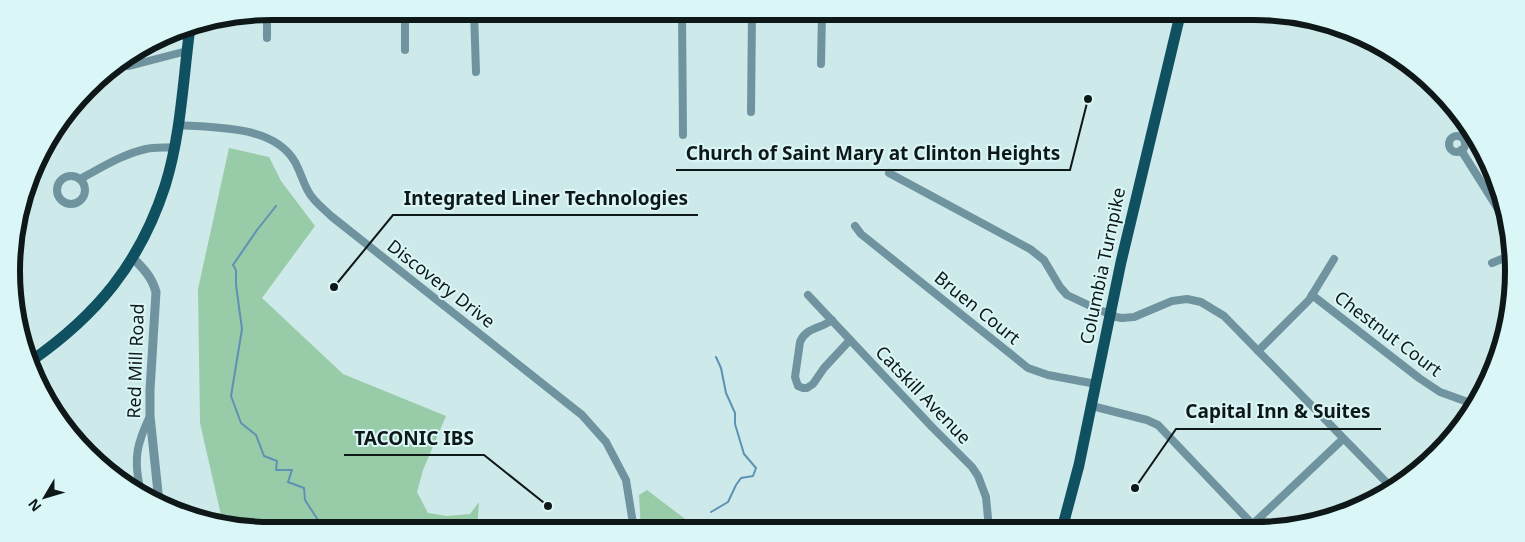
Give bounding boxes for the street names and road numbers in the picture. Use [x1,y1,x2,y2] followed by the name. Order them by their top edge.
[1074,185,1130,346] street label: Columbia Turnpike
[383,234,500,333] street label: Discovery Drive
[930,265,1026,349] street label: Bruen Court
[1330,285,1448,382] street label: Chestnut Court
[121,303,149,419] street label: Red Mill Road
[871,340,977,449] street label: Catskill Avenue

